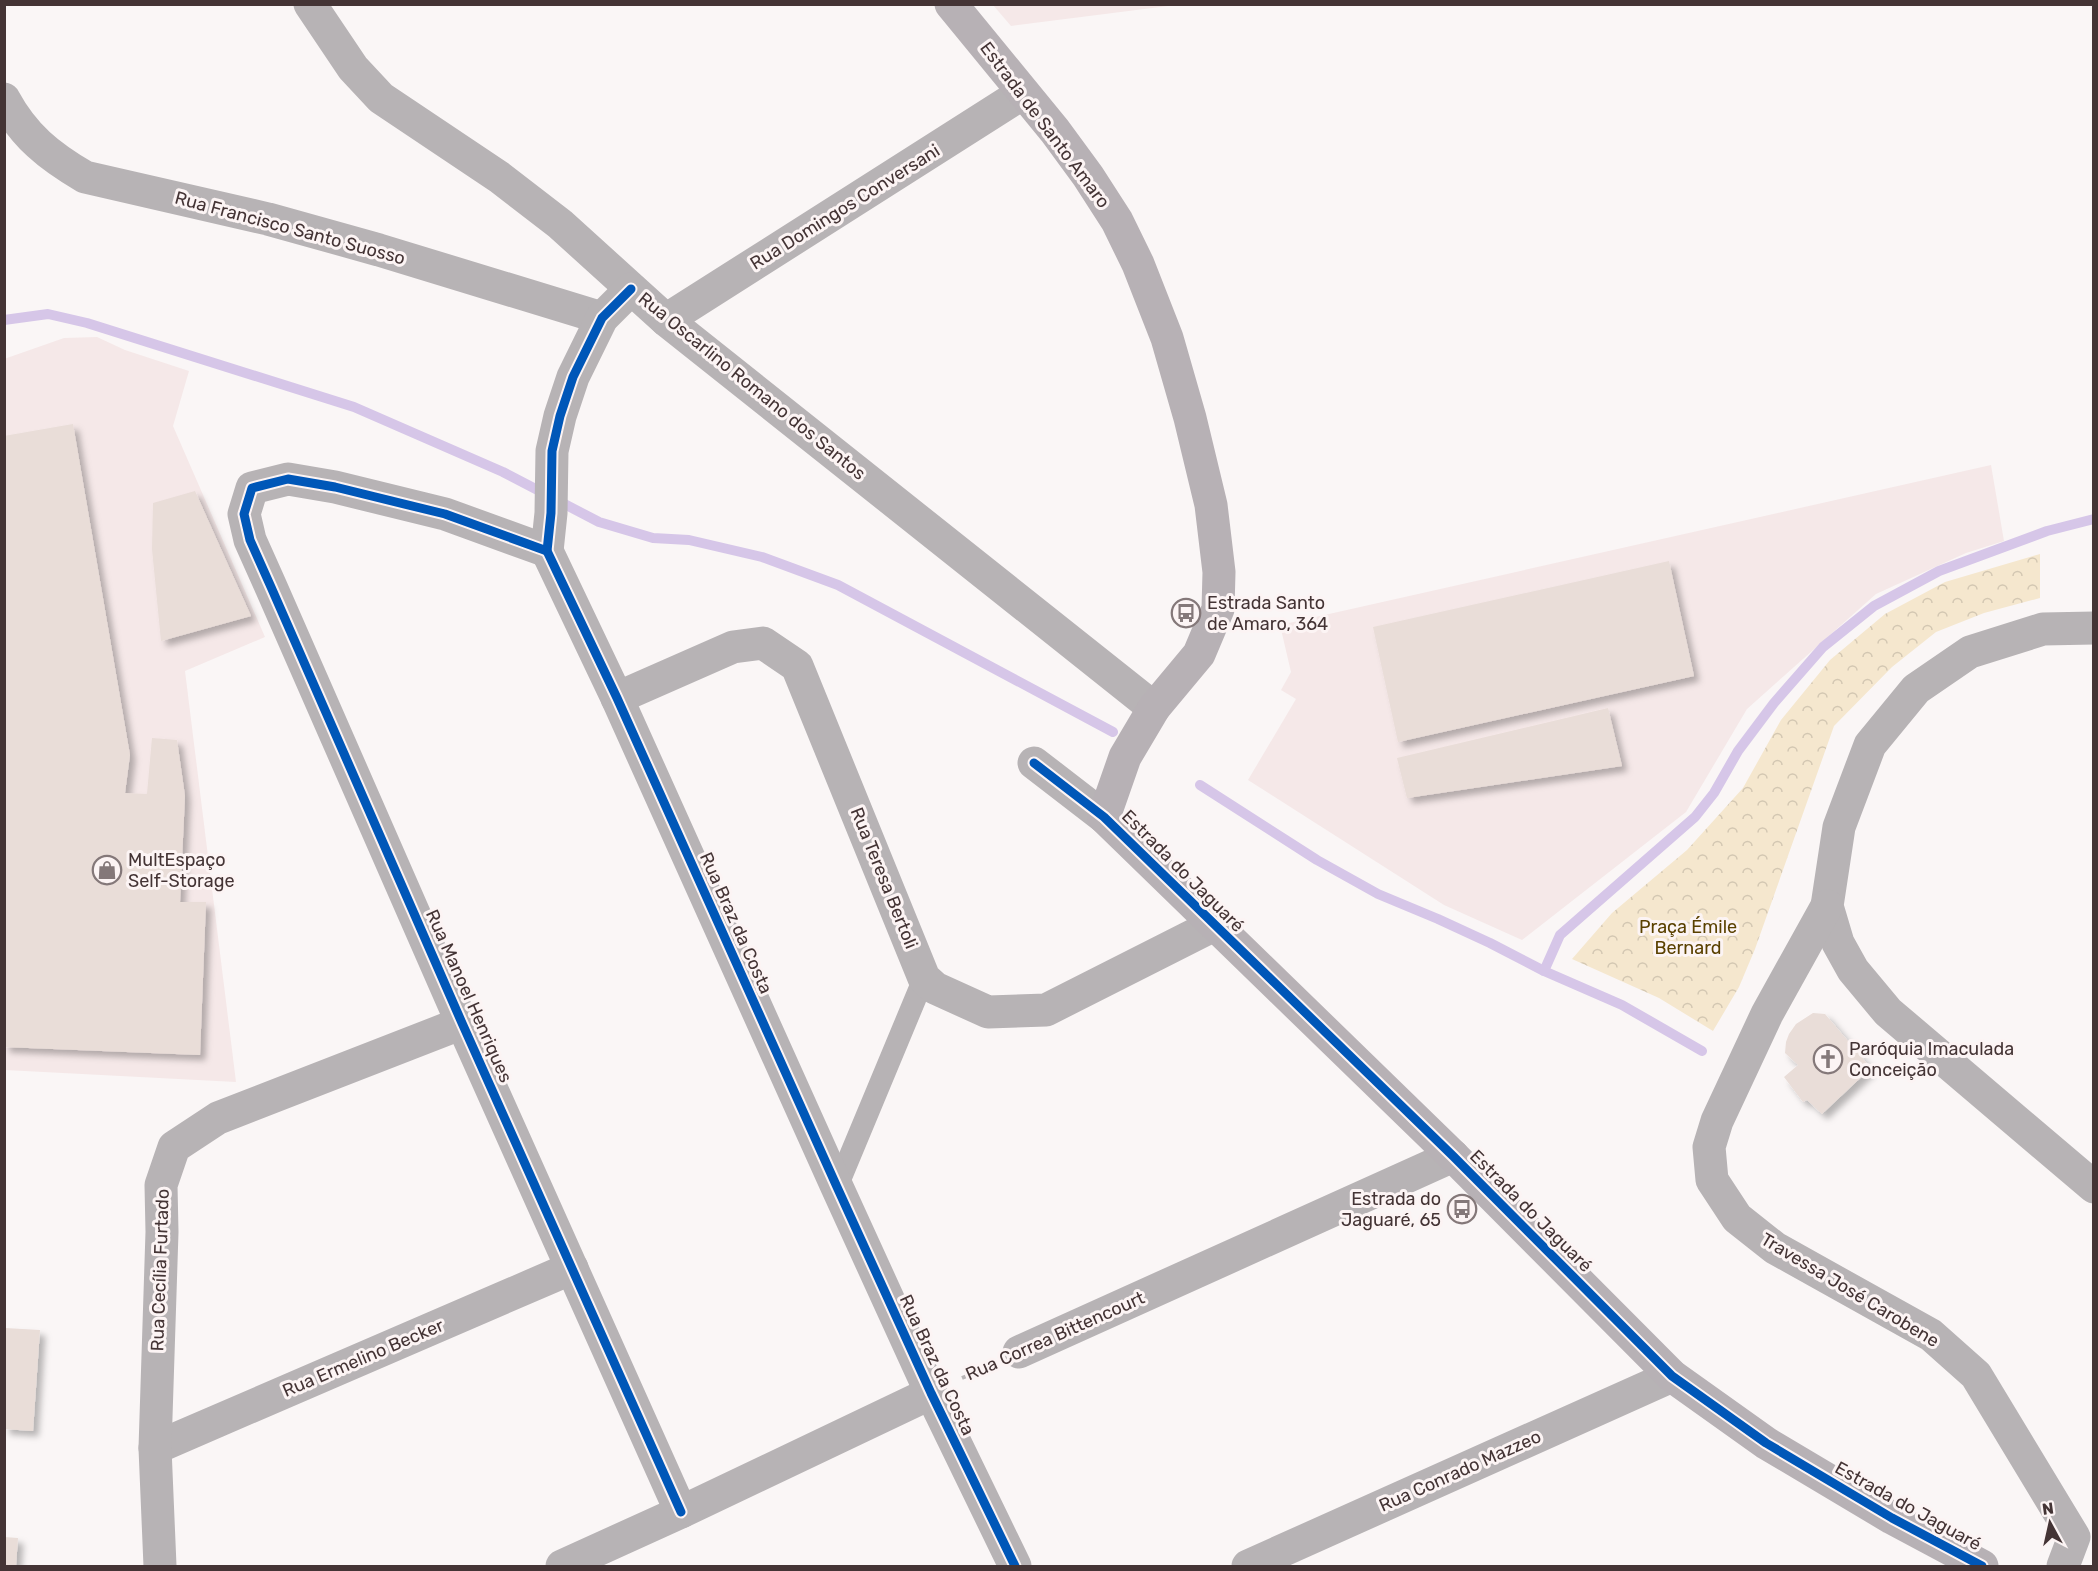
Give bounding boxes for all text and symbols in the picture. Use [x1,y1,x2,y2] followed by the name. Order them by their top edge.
[975,38,1115,212] street label: Estrada de Santo Amaro
[746,140,944,274] street label: Rua Domingos Conversani
[172,187,408,269] street label: Rua Francisco Santo Suosso
[634,287,870,485] street label: Rua Oscarlino Romano dos Santos
[1207,592,1328,635] place label: Estrada Santo de Amaro, 364
[1170,597,1202,629] bus stop icon: Estrada Santo de Amaro, 364
[846,804,922,952] street label: Rua Teresa Bertoli
[1117,805,1249,937] street label: Estrada do Jaguaré
[128,849,234,892] place label: MultEspaço Self-Storage
[695,849,777,997] street label: Rua Braz da Costa
[91,854,123,886] shop icon: MultEspaço Self-Storage
[421,906,517,1086] street label: Rua Manoel Henriques
[1639,916,1737,959] park label: Praça Émile Bernard
[1849,1038,2014,1081] place label: Paróquia Imaculada Conceição
[1812,1043,1844,1075] church icon: Paróquia Imaculada Conceição
[1465,1145,1597,1277] street label: Estrada do Jaguaré
[146,1188,174,1352] street label: Rua Cecília Furtado
[1341,1188,1441,1231] place label: Estrada do Jaguaré, 65
[1446,1193,1478,1225] bus stop icon: Estrada do Jaguaré, 65
[1757,1228,1943,1352] street label: Travessa José Carobene
[962,1287,1148,1385] street label: Rua Correa Bittencourt
[895,1291,979,1439] street label: Rua Braz da Costa
[279,1314,447,1402] street label: Rua Ermelino Becker
[1376,1425,1544,1517] street label: Rua Conrado Mazzeo
[1831,1457,1985,1555] street label: Estrada do Jaguaré
[2020,1493,2080,1553] north arrow
[2041,1498,2055,1519] text: N

